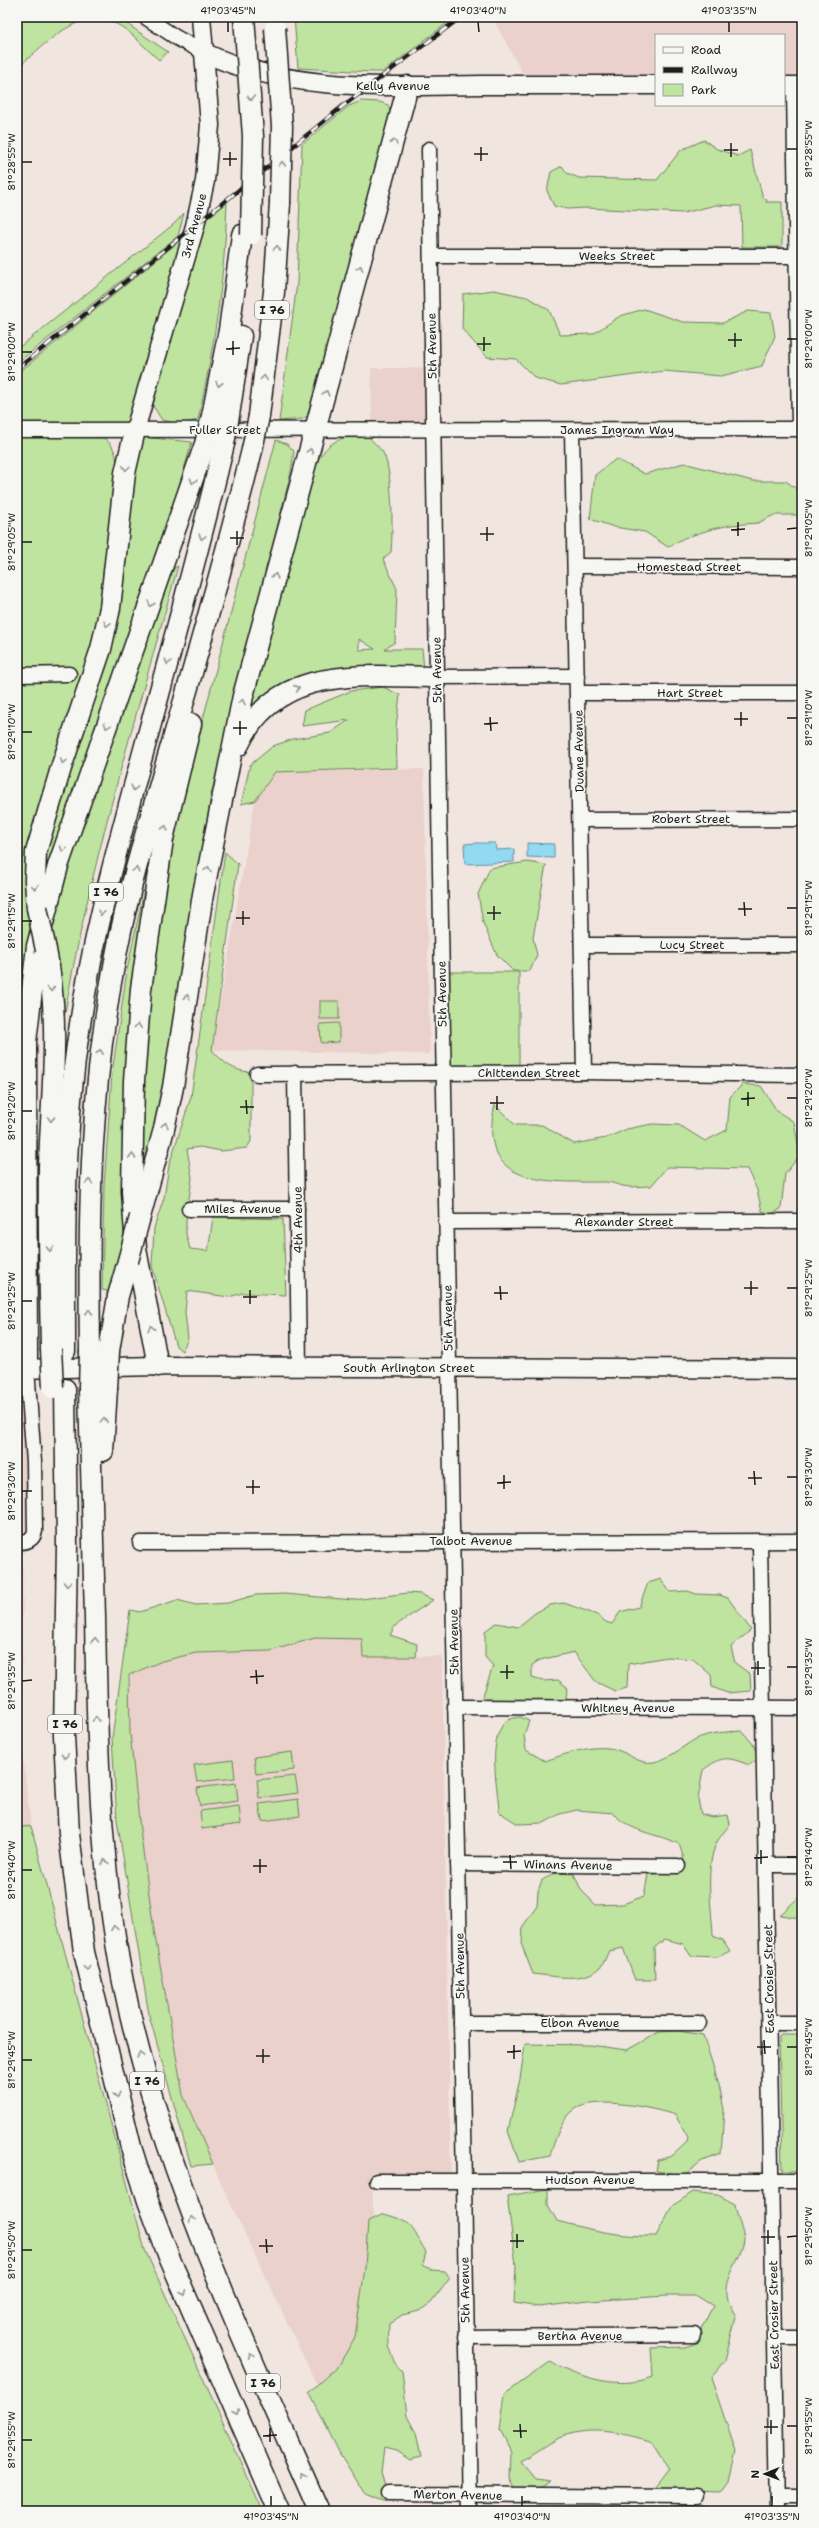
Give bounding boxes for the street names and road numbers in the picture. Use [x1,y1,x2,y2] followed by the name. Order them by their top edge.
[356,78,430,94] street label: Kelly Avenue
[178,191,210,261] street label: 3rd Avenue
[579,248,655,264] street label: Weeks Street
[255,301,289,319] road number: I 76
[423,313,441,379] street label: 5th Avenue
[189,422,261,438] street label: Fuller Street
[560,422,674,438] street label: James Ingram Way
[637,559,741,575] street label: Homestead Street
[428,637,446,703] street label: 5th Avenue
[657,685,723,701] street label: Hart Street
[570,709,588,792] street label: Duane Avenue
[652,811,730,827] street label: Robert Street
[89,883,123,901] road number: I 76
[660,937,724,953] street label: Lucy Street
[433,961,451,1027] street label: 5th Avenue
[478,1065,580,1081] street label: Chittenden Street
[289,1186,307,1254] street label: 4th Avenue
[204,1201,282,1217] street label: Miles Avenue
[574,1214,674,1230] street label: Alexander Street
[439,1285,457,1351] street label: 5th Avenue
[343,1360,475,1376] street label: South Arlington Street
[430,1533,513,1549] street label: Talbot Avenue
[445,1609,463,1675] street label: 5th Avenue
[581,1700,675,1716] street label: Whitney Avenue
[48,1715,82,1733] road number: I 76
[523,1856,613,1874] street label: Winans Avenue
[760,1924,778,2034] street label: East Crosier Street
[451,1933,469,1999] street label: 5th Avenue
[540,2015,620,2031] street label: Elbon Avenue
[130,2072,164,2090] road number: I 76
[545,2172,635,2188] street label: Hudson Avenue
[456,2257,474,2323] street label: 5th Avenue
[765,2260,783,2370] street label: East Crosier Street
[537,2328,623,2344] street label: Bertha Avenue
[246,2374,280,2392] road number: I 76
[413,2486,503,2504] street label: Merton Avenue

